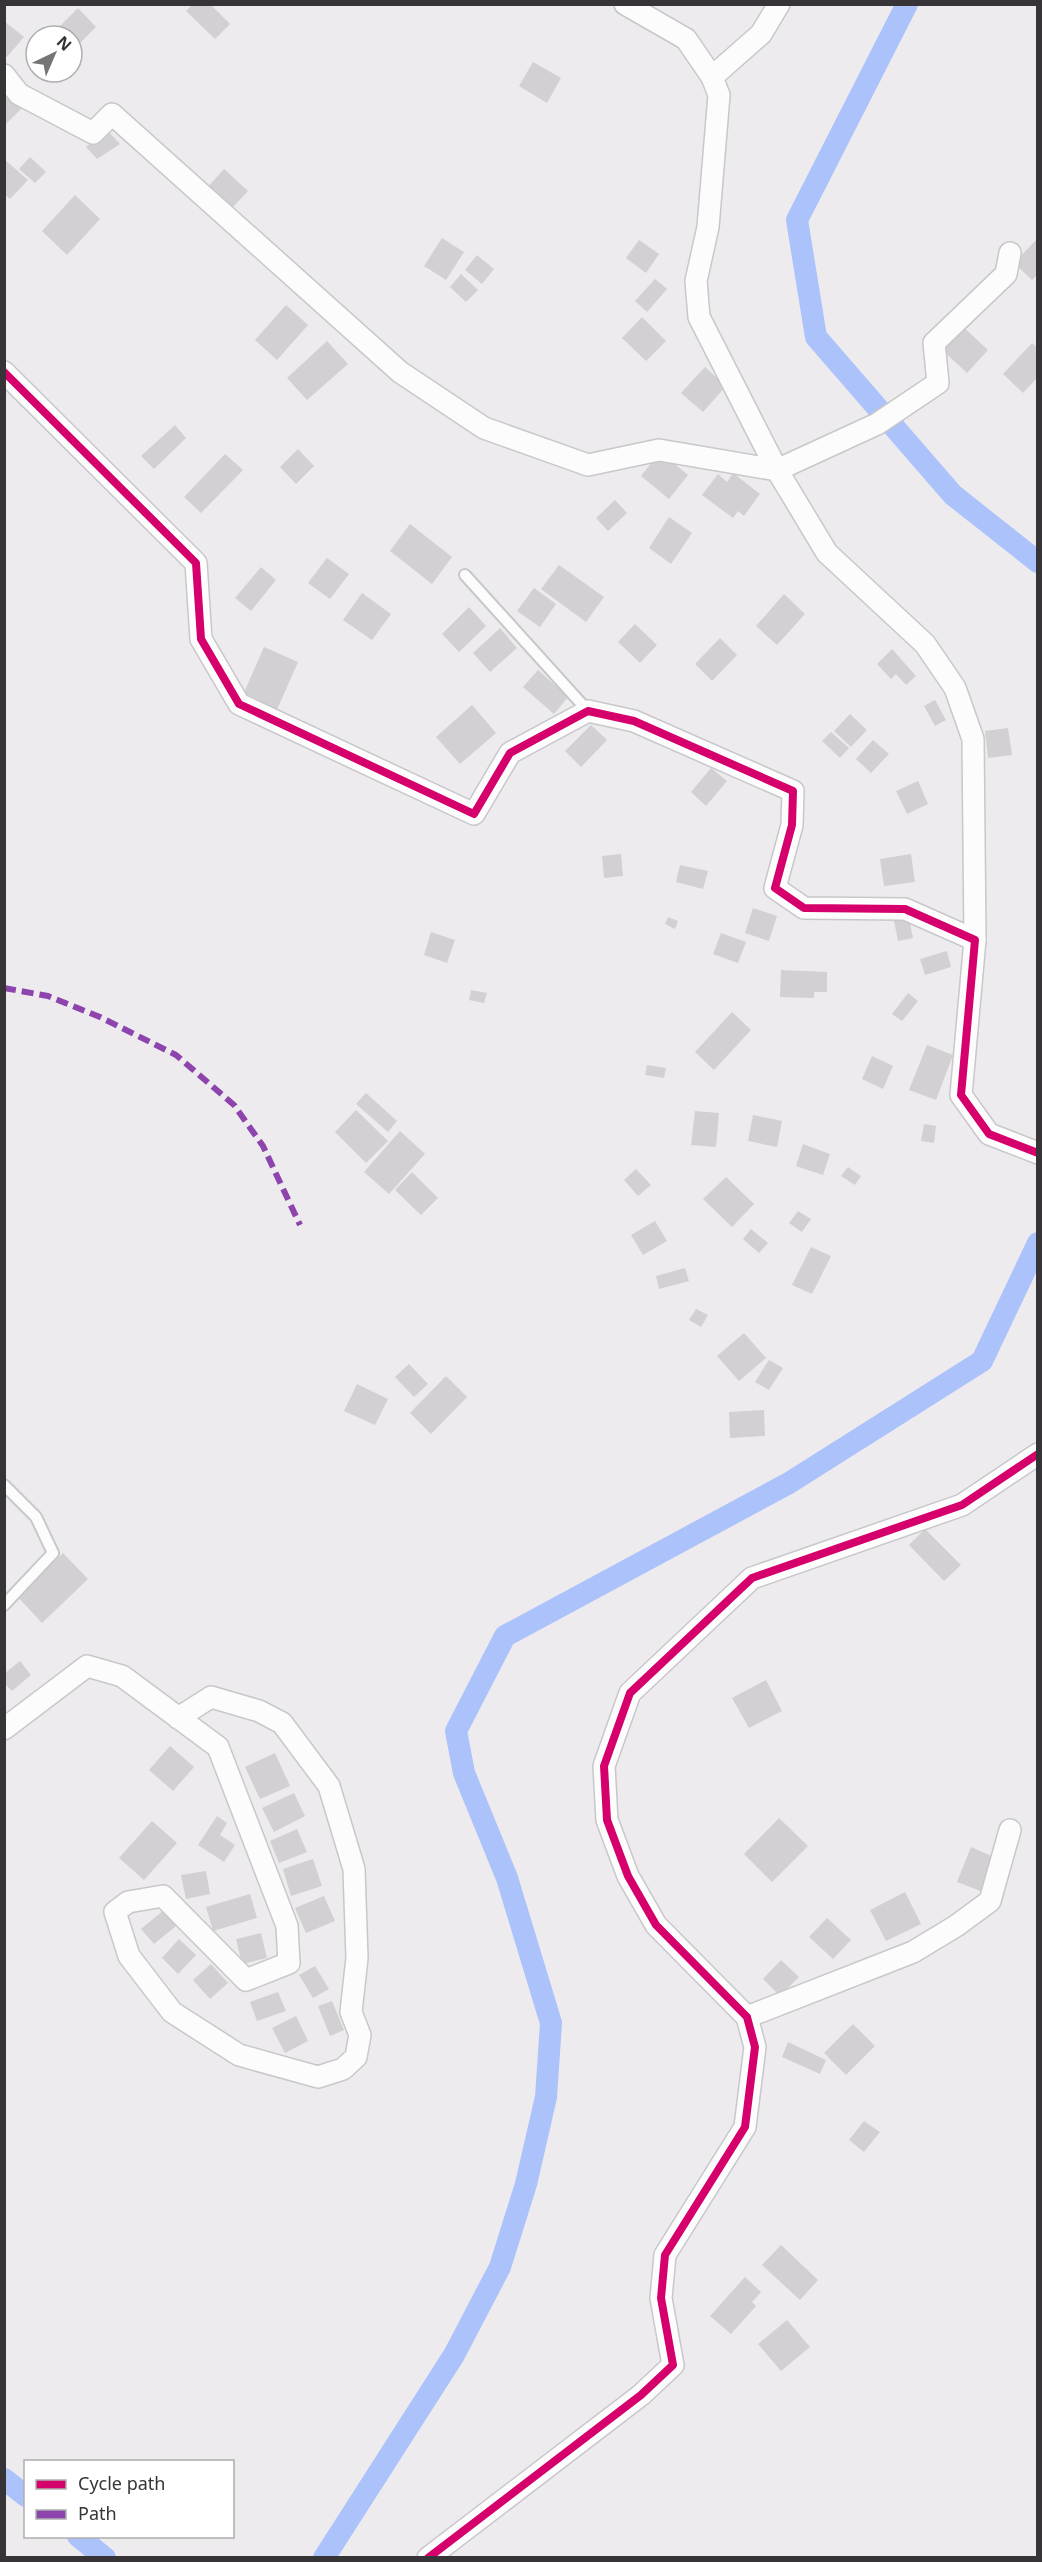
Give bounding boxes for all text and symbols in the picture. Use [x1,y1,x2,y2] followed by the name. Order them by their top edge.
[24,24,84,84] north arrow
[52,31,77,56] text: N
[24,2460,234,2538] legend
[78,2471,165,2495] text: Cycle path
[78,2501,117,2525] text: Path

